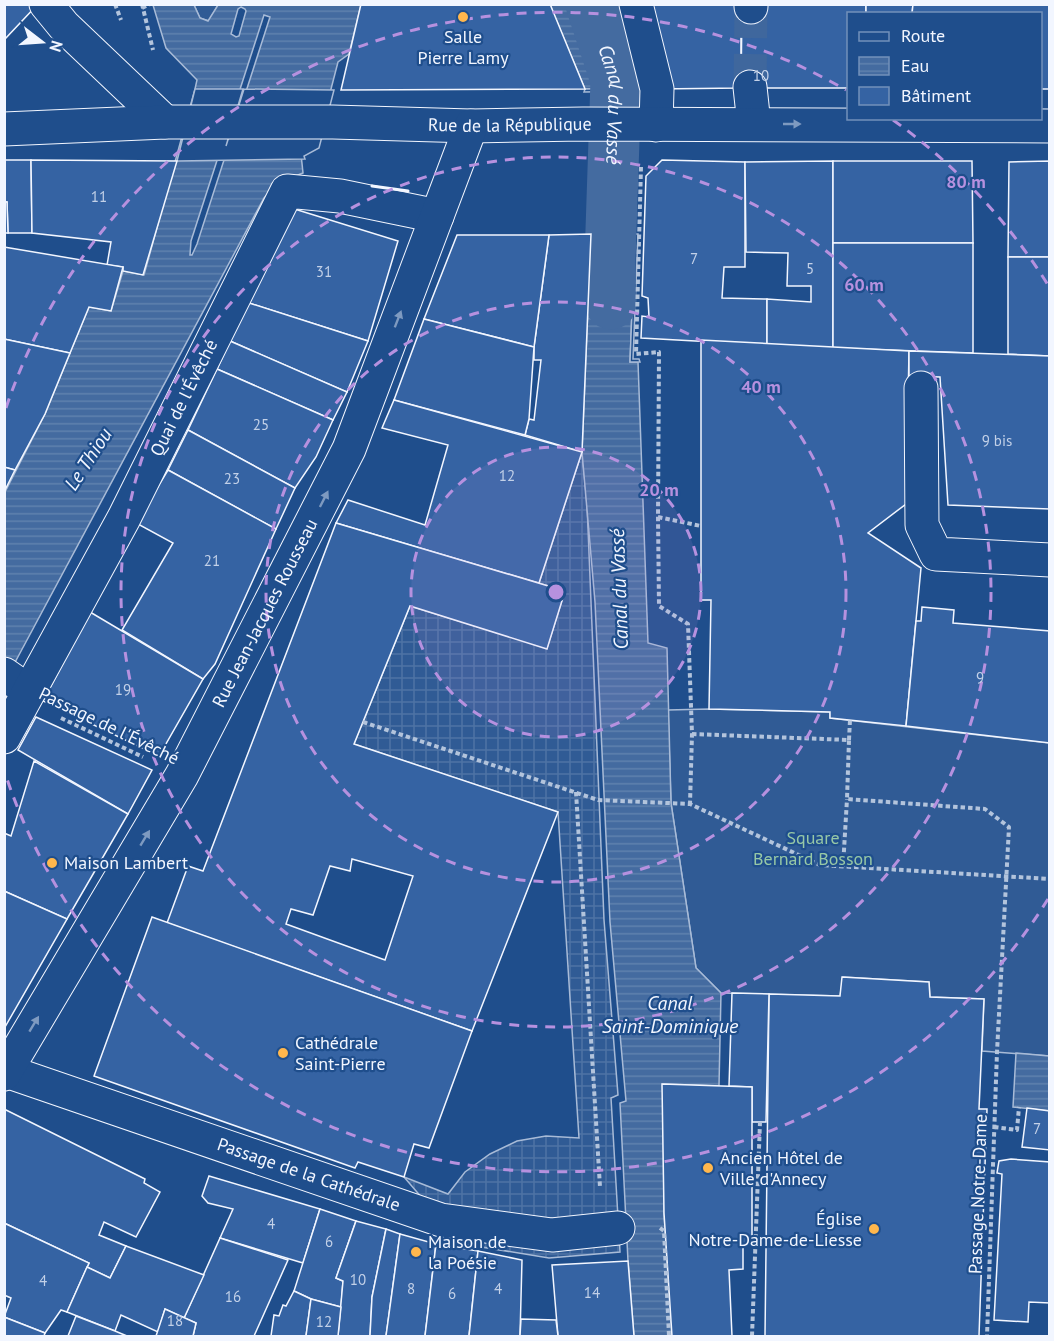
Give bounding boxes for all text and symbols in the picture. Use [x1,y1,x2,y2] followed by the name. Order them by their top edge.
[456,10,470,24] marker: Salle Pierre Lamy
[12,12,72,72] north arrow
[847,12,1042,120] legend
[901,24,945,47] text: Route
[417,25,509,69] place label: Salle Pierre Lamy
[45,38,67,54] text: N
[592,41,630,166] water label: Canal du Vassé
[901,54,929,77] text: Eau
[753,66,769,85] house number: 10
[901,84,971,107] text: Bâtiment
[428,112,592,137] street label: Rue de la République
[783,120,802,129] one-way arrow
[946,170,986,193] text: 80 m
[91,187,107,206] house number: 11
[690,249,698,268] house number: 7
[806,259,814,278] house number: 5
[316,262,332,281] house number: 31
[844,273,884,296] text: 60 m
[394,310,404,328] one-way arrow
[145,335,222,460] street label: Quai de l'Évêché
[741,375,781,398] text: 40 m
[253,415,269,434] house number: 25
[58,423,118,495] water label: Le Thiou
[982,431,1012,450] house number: 9 bis
[499,466,515,485] house number: 12
[224,469,240,488] house number: 23
[639,478,679,501] text: 20 m
[319,490,328,507] one-way arrow
[207,515,322,711] street label: Rue Jean-Jacques Rousseau
[604,527,634,650] water label: Canal du Vassé
[204,551,220,570] house number: 21
[546,582,566,602] centre of rings
[976,668,984,687] house number: 9
[115,680,131,699] house number: 19
[35,682,183,769] street label: Passage de l'Évêché
[753,826,873,870] park label: Square Bernard Bosson
[139,830,150,846] one-way arrow
[64,851,188,874] place label: Maison Lambert
[45,856,59,870] marker: Maison Lambert
[602,990,739,1039] water label: Canal Saint-Dominique
[29,1016,40,1032] one-way arrow
[295,1031,386,1075] place label: Cathédrale Saint-Pierre
[276,1046,290,1060] marker: Cathédrale Saint-Pierre
[963,1114,992,1274] street label: Passage Notre-Dame
[1033,1119,1041,1138] house number: 7
[214,1132,403,1216] street label: Passage de la Cathédrale
[719,1146,843,1190] place label: Ancien Hôtel de Ville d'Annecy
[701,1161,715,1175] marker: Ancien Hôtel de Ville d'Annecy
[689,1207,862,1251] place label: Église Notre-Dame-de-Liesse
[267,1214,275,1233] house number: 4
[867,1222,881,1236] marker: Église Notre-Dame-de-Liesse
[428,1230,507,1274] place label: Maison de la Poésie
[325,1232,333,1251] house number: 6
[409,1245,423,1259] marker: Maison de la Poésie
[350,1270,366,1289] house number: 10
[39,1271,47,1290] house number: 4
[407,1279,415,1298] house number: 8
[494,1279,502,1298] house number: 4
[584,1283,600,1302] house number: 14
[448,1284,456,1303] house number: 6
[225,1287,241,1306] house number: 16
[167,1311,183,1330] house number: 18
[316,1312,332,1331] house number: 12

